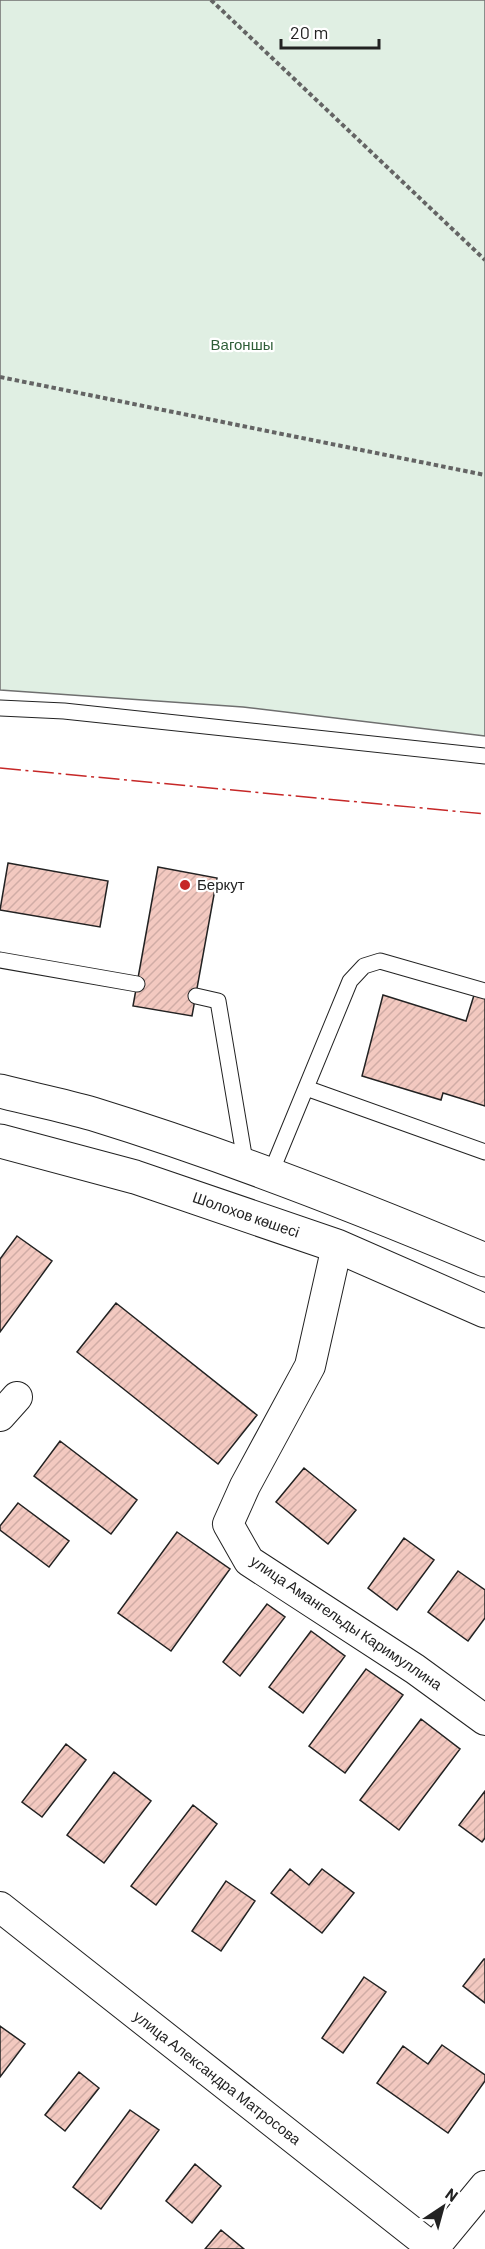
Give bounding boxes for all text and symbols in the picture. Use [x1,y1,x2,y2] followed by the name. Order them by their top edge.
[281,12,378,50] scale bar
[290,21,328,43] text: 20 m
[211,335,273,353] park label: Вагоншы
[197,875,245,893] place label: Беркут
[178,878,192,892] marker: Беркут
[191,1187,302,1241] street label: Шолохов көшесі
[247,1551,446,1694] street label: улица Амангельды Каримуллина
[131,2006,305,2148] street label: улица Александра Матросова
[413,2177,473,2237] north arrow
[442,2184,462,2205] text: N

